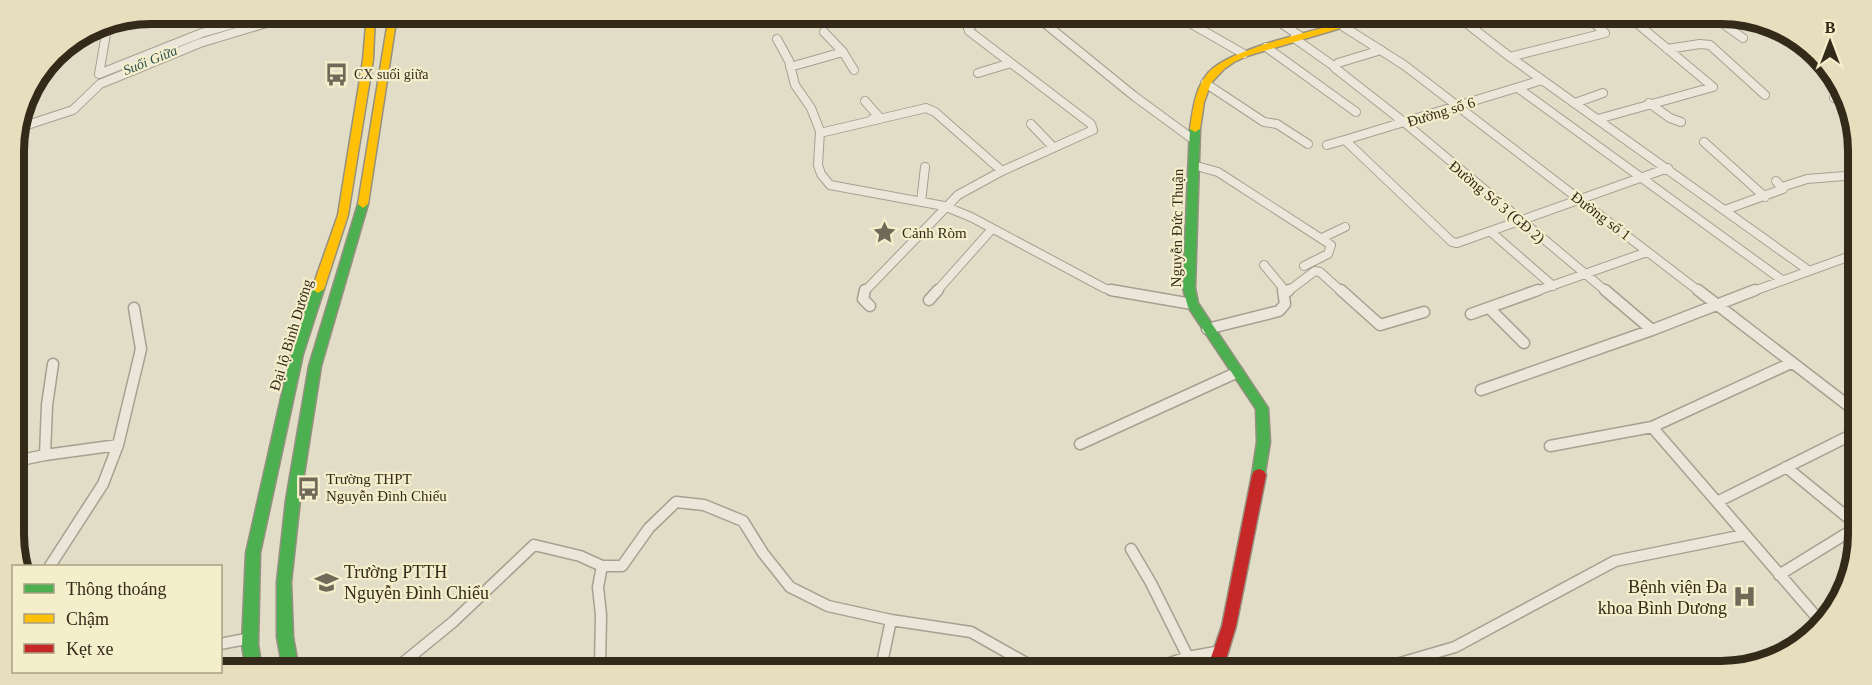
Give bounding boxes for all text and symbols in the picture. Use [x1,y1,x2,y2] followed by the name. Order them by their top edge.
[1800,12,1860,72] north arrow
[1825,19,1836,36] text: B
[121,43,179,78] water label: Suối Giữa
[323,61,349,87] bus stop icon: CX suối giữa
[354,67,429,82] place label: CX suối giữa
[1405,94,1477,130] street label: Đường số 6
[1445,157,1548,247] street label: Đường Số 3 (GĐ 2)
[1168,168,1186,287] street label: Nguyễn Đức Thuận
[1568,188,1634,244] street label: Đường số 1
[871,220,897,246] place icon: Cảnh Ròm
[902,225,967,241] place label: Cảnh Ròm
[266,277,316,393] street label: Đại lộ Bình Dương
[326,471,447,504] place label: Trường THPT Nguyễn Đình Chiểu
[295,475,321,501] bus stop icon: Trường THPT Nguyễn Đình Chiểu
[344,562,489,603] place label: Trường PTTH Nguyễn Đình Chiểu
[12,565,222,673] legend
[313,569,339,595] school or university icon: Trường PTTH Nguyễn Đình Chiểu
[1598,577,1727,618] place label: Bệnh viện Đa khoa Bình Dương
[66,579,167,599] text: Thông thoáng
[1732,584,1758,610] hospital icon: Bệnh viện Đa khoa Bình Dương
[66,609,109,629] text: Chậm
[66,639,113,659] text: Kẹt xe

